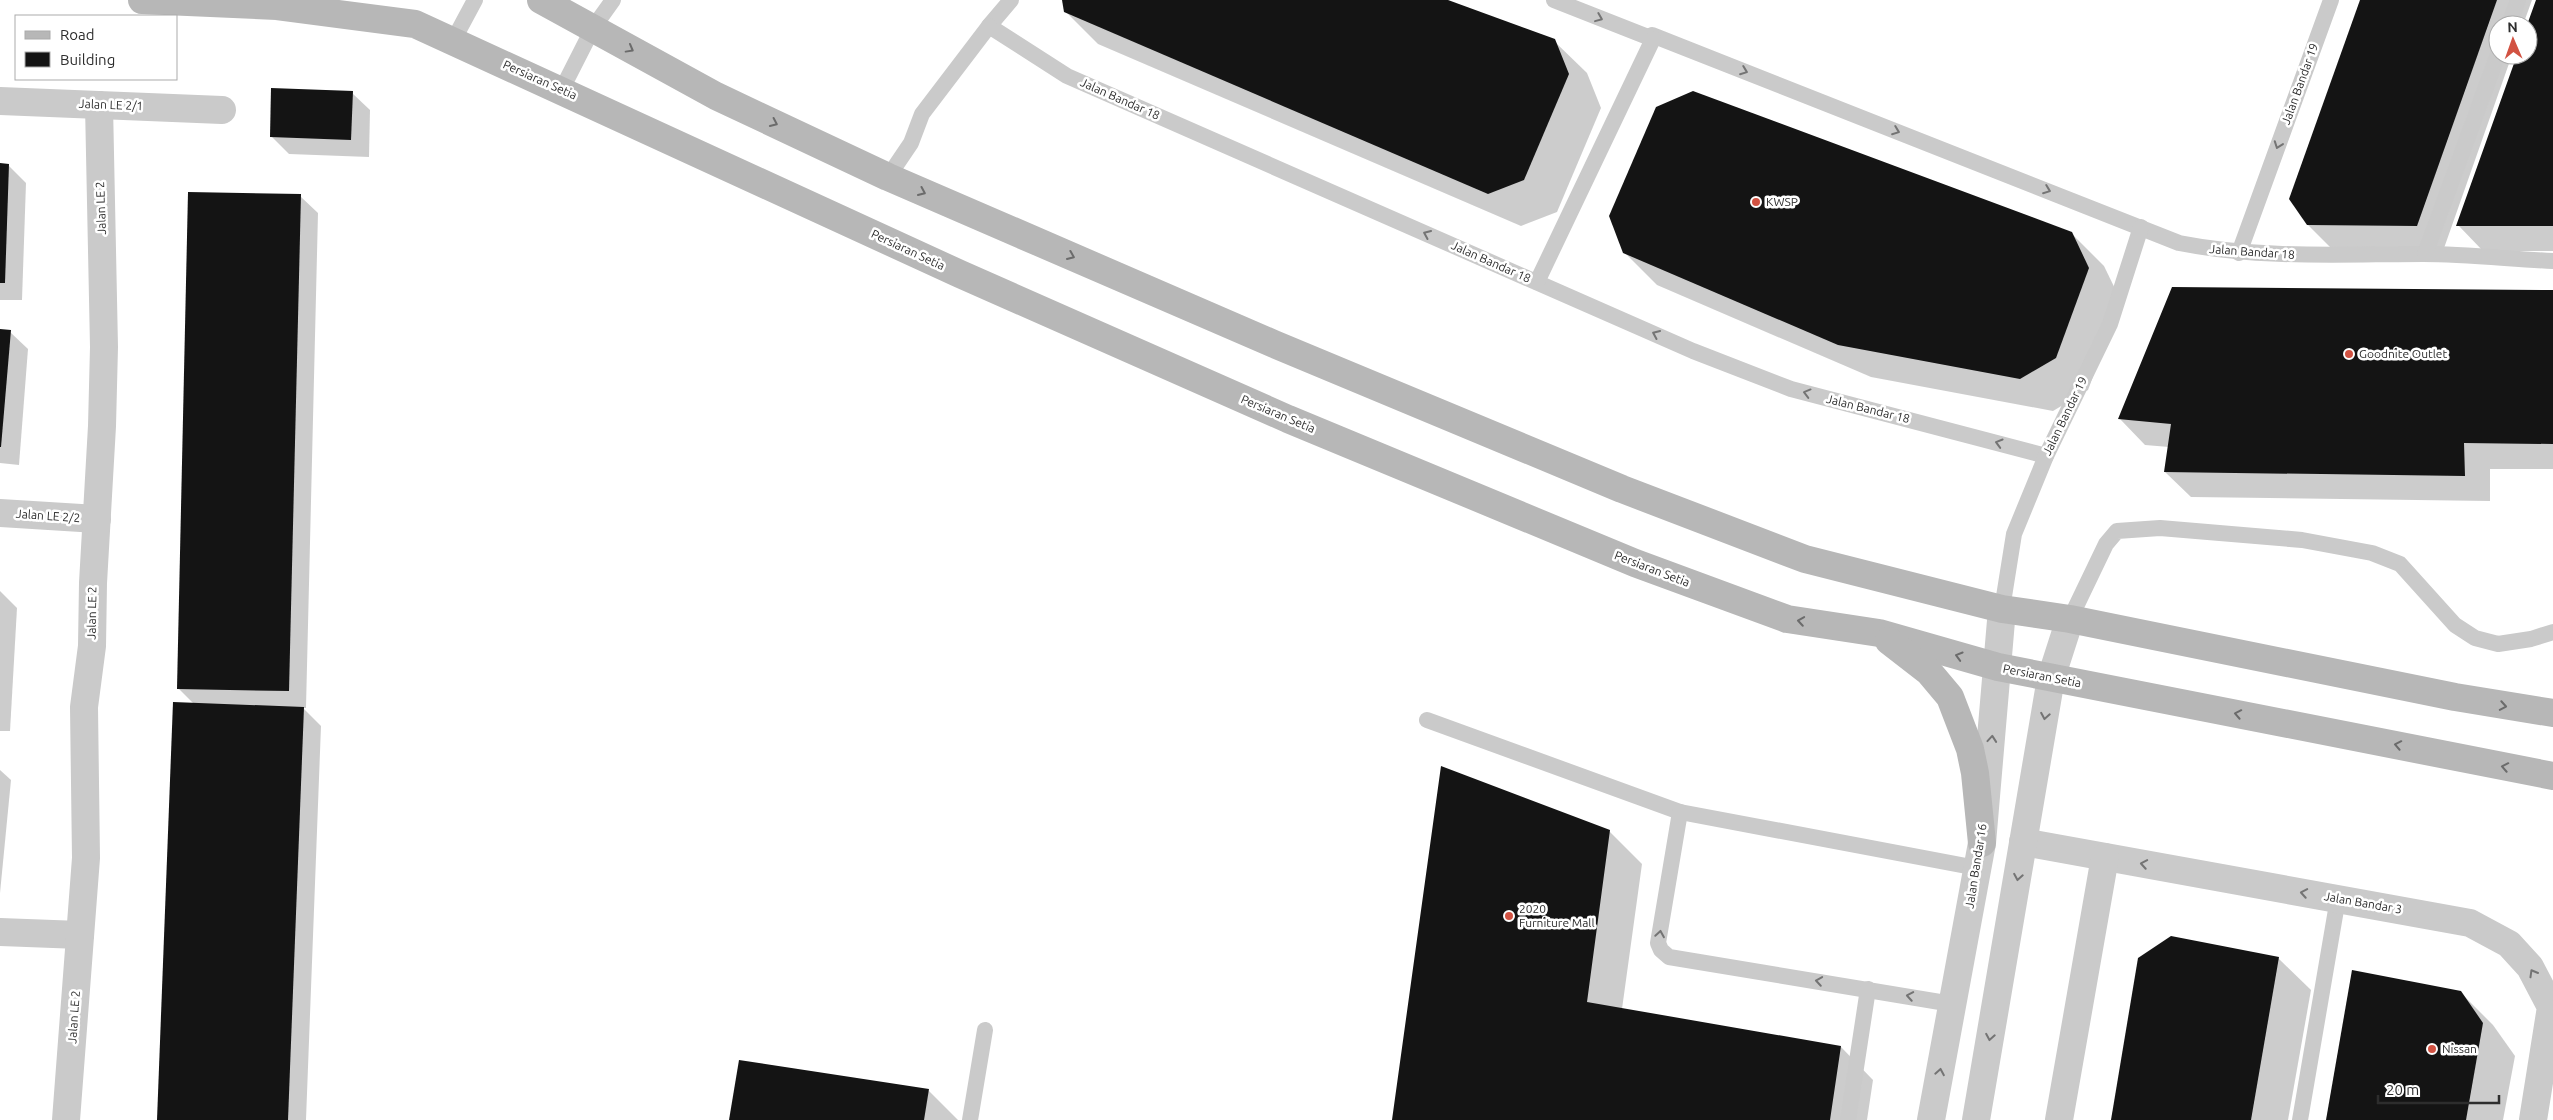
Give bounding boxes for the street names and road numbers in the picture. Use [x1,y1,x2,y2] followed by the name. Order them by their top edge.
[2279,41,2320,126] street label: Jalan Bandar 19
[501,57,579,102] street label: Persiaran Setia
[1078,75,1162,122] street label: Jalan Bandar 18
[79,97,144,112] street label: Jalan LE 2/1
[93,181,108,235] street label: Jalan LE 2
[869,227,947,272] street label: Persiaran Setia
[1449,238,1533,285] street label: Jalan Bandar 18
[2209,242,2295,261] street label: Jalan Bandar 18
[2040,374,2089,457] street label: Jalan Bandar 19
[1239,392,1317,435] street label: Persiaran Setia
[1825,392,1911,425] street label: Jalan Bandar 18
[15,507,81,524] street label: Jalan LE 2/2
[1613,548,1692,589] street label: Persiaran Setia
[85,586,98,640] street label: Jalan LE 2
[2002,662,2082,689] street label: Persiaran Setia
[1962,822,1989,909] street label: Jalan Bandar 16
[2323,889,2403,916] street label: Jalan Bandar 3
[65,990,82,1044] street label: Jalan LE 2

